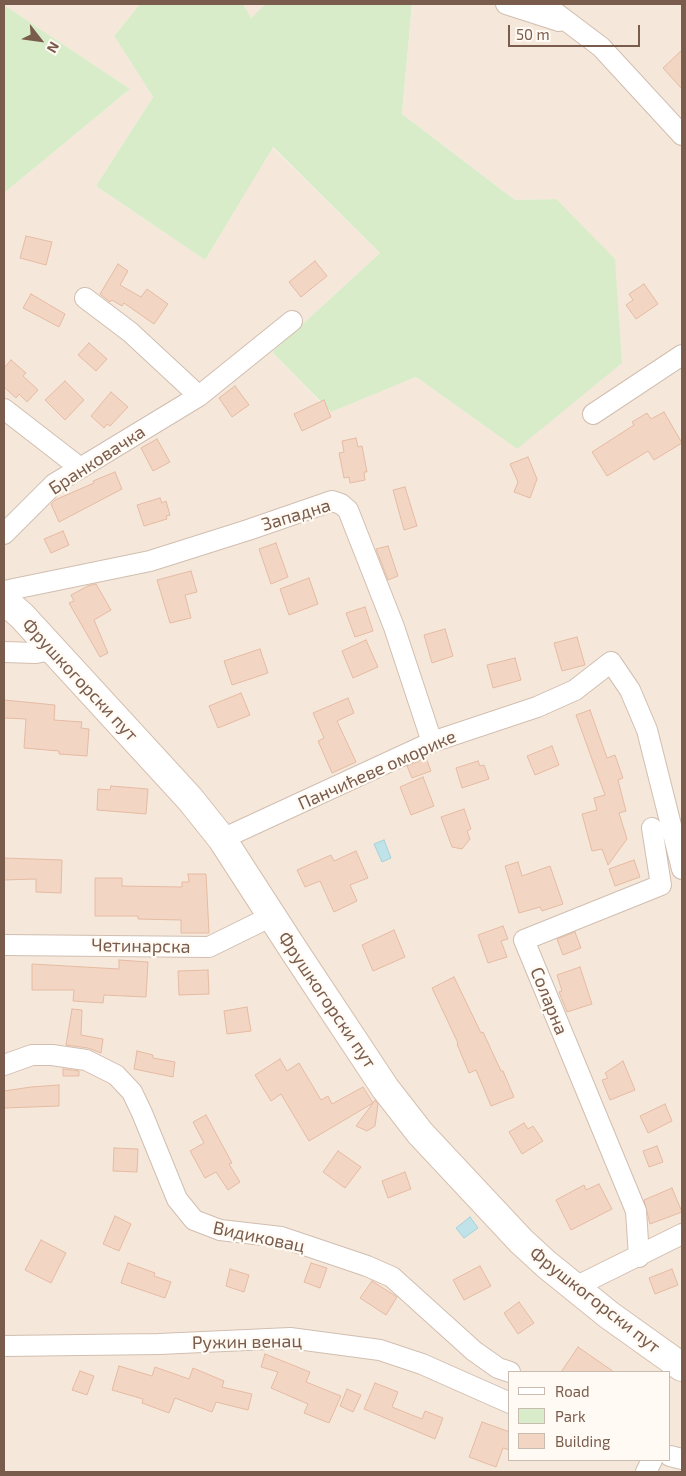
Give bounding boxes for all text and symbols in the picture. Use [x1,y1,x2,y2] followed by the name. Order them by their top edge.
[15,15,65,65] north arrow
[511,15,644,47] scale bar
[516,25,550,43] text: 50 m
[44,39,63,56] text: N
[45,421,149,499] street label: Бранковачка
[259,494,333,536] street label: Западна
[18,614,142,746] street label: Фрушкогорски пут
[295,725,459,815] street label: Панчићеве оморике
[273,928,381,1072] street label: Фрушкогорски пут
[91,934,191,958] street label: Четинарска
[526,964,572,1038] street label: Соларна
[211,1217,307,1257] street label: Видиковац
[525,1242,665,1358] street label: Фрушкогорски пут
[192,1330,302,1354] street label: Ружин венац
[508,1371,671,1461] legend
[555,1382,590,1400] text: Road
[555,1407,586,1425] text: Park
[555,1432,610,1450] text: Building

